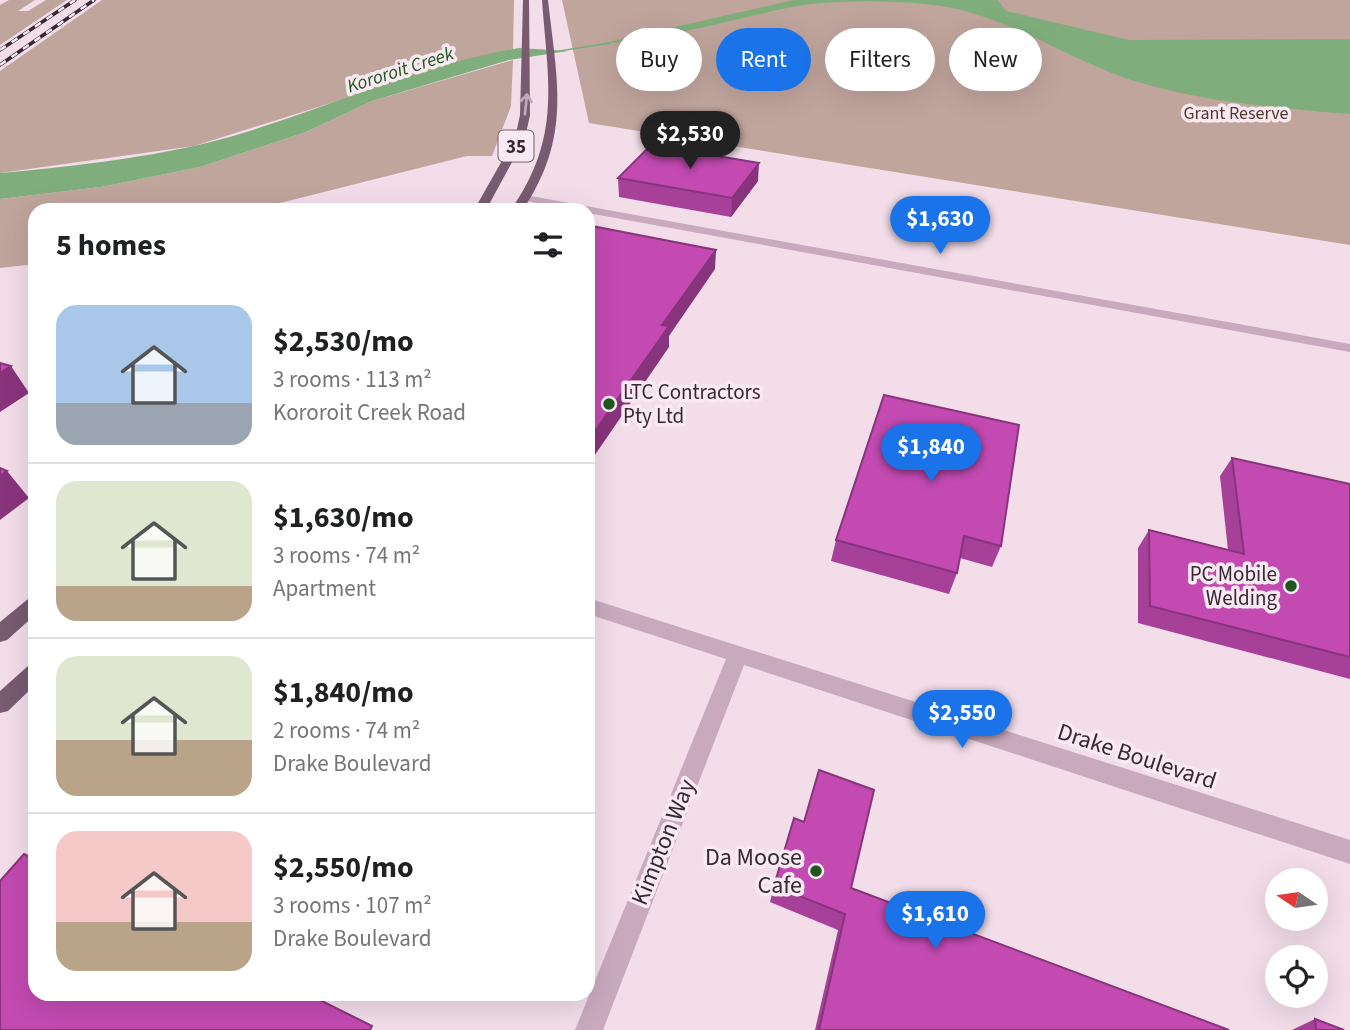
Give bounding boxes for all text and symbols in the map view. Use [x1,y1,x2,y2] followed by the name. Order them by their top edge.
[616,28,702,91] chip: Buy
[716,28,811,91] chip: Rent
[825,28,935,91] chip: Filters
[949,28,1042,91] chip: New
[344,40,458,100] water label: Kororoit Creek
[520,93,533,116] one-way arrow
[1184,101,1289,126] park label: Grant Reserve
[633,111,747,171] pin: $2,530
[656,117,724,150] text: $2,530
[498,130,534,162] road number: 35
[883,196,997,256] pin: $1,630
[906,202,974,235] text: $1,630
[56,224,166,267] text: 5 homes
[529,226,567,264] icon: filters
[273,320,414,363] text: $2,530/mo
[112,333,196,417] icon: home
[273,363,432,396] text: 3 rooms · 113 m²
[623,377,761,431] place label: LTC Contractors Pty Ltd
[273,396,466,429] text: Kororoit Creek Road
[601,396,617,412] marker: LTC Contractors Pty Ltd
[874,424,988,484] pin: $1,840
[897,430,965,463] text: $1,840
[273,496,414,539] text: $1,630/mo
[112,509,196,593] icon: home
[273,539,420,572] text: 3 rooms · 74 m²
[1190,559,1277,613] place label: PC Mobile Welding
[273,572,376,605] text: Apartment
[1283,578,1299,594] marker: PC Mobile Welding
[273,671,414,714] text: $1,840/mo
[112,684,196,768] icon: home
[905,690,1019,750] pin: $2,550
[928,696,996,729] text: $2,550
[273,714,420,747] text: 2 rooms · 74 m²
[1053,714,1221,799] street label: Drake Boulevard
[273,747,431,780] text: Drake Boulevard
[622,774,705,910] street label: Kimpton Way
[705,840,802,903] place label: Da Moose Cafe
[273,846,414,889] text: $2,550/mo
[112,859,196,943] icon: home
[808,863,824,879] marker: Da Moose Cafe
[1265,868,1328,931] north arrow
[1265,868,1328,1008] map controls
[273,889,432,922] text: 3 rooms · 107 m²
[878,892,992,951] pin: $1,610
[901,897,969,930] text: $1,610
[273,922,431,955] text: Drake Boulevard
[1265,945,1328,1008] button: locate

